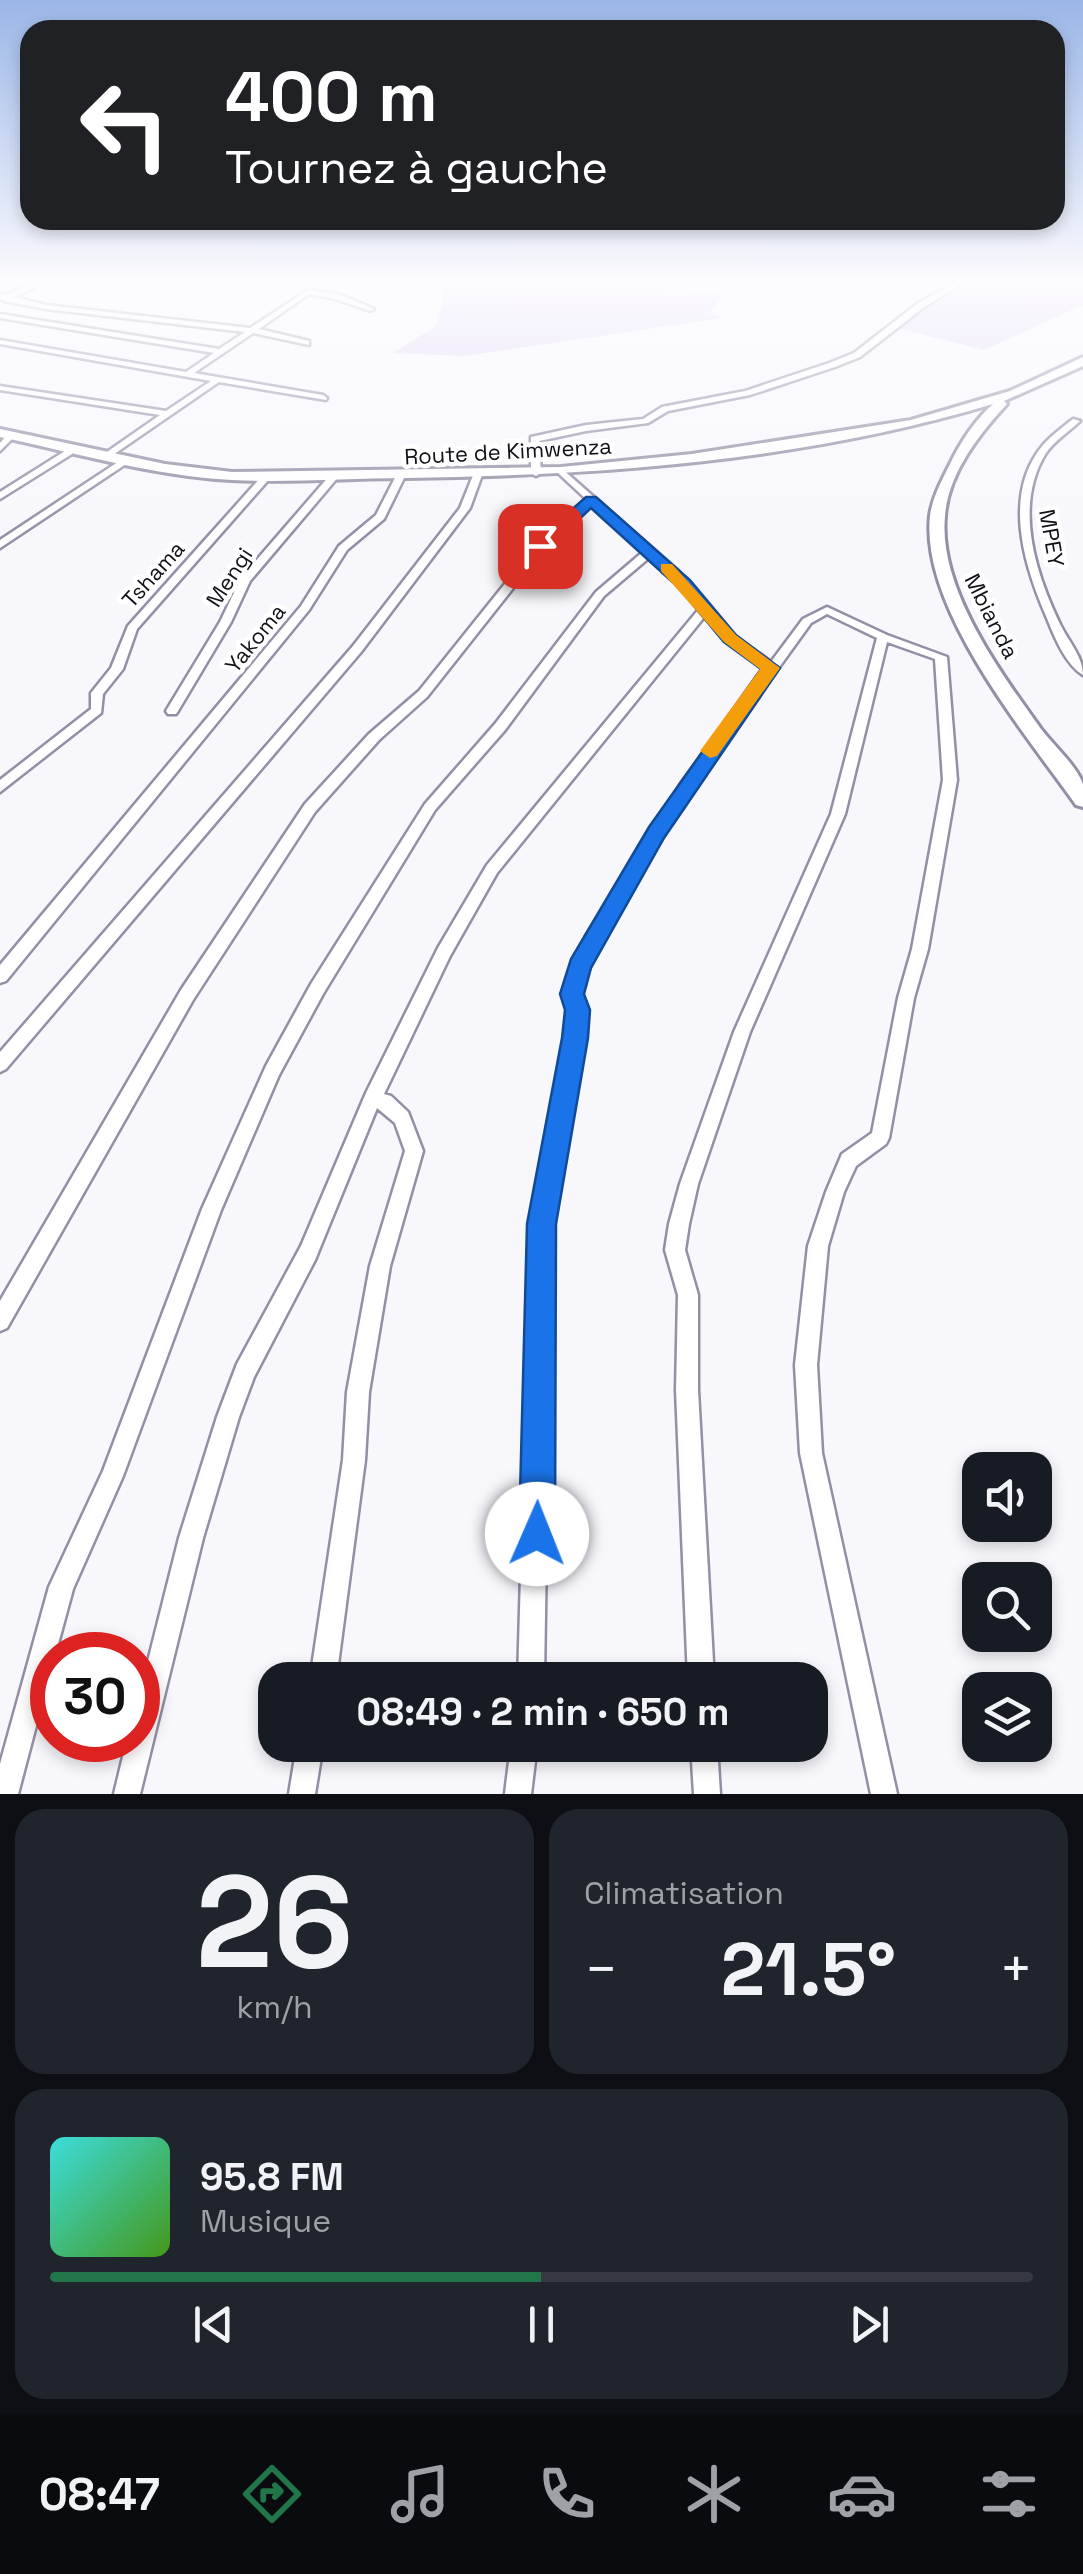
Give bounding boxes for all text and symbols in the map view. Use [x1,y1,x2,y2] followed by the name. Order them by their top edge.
[225,52,438,141] text: 400 m
[60,60,190,190] icon: left
[225,139,608,196] text: Tournez à gauche
[404,432,613,470] street label: Route de Kimwenza
[498,504,583,589] pin
[1033,507,1071,570] street label: MPEY
[513,519,568,574] icon: arrive
[116,535,191,613] street label: Tshama
[200,542,258,612] street label: Mengi
[959,569,1025,663] street label: Mbianda
[219,598,291,678] street label: Yakoma
[962,1452,1052,1762] map controls
[962,1452,1052,1542] button: sound
[485,1482,589,1586] position arrow
[962,1562,1052,1652] button: search
[30,1632,160,1762] speed limit sign: 30
[962,1672,1052,1762] button: layers
[357,1688,729,1736] text: 08:49 · 2 min · 650 m
[196,1839,353,2005] text: 26
[584,1873,784,1913] text: Climatisation
[721,1921,896,2017] text: 21.5°
[584,1934,618,2004] text: −
[999,1934,1033,2004] text: +
[236,1987,313,2027] text: km/h
[200,2153,344,2201] text: 95.8 FM
[200,2201,331,2241] text: Musique
[186,2297,241,2352] icon: previous
[514,2297,569,2352] icon: pause
[842,2297,897,2352] icon: next
[237,2459,307,2529] icon: directions
[385,2459,455,2529] icon: music
[532,2459,602,2529] icon: phone
[679,2459,749,2529] icon: climate
[827,2459,897,2529] icon: car
[974,2459,1044,2529] icon: filters
[39,2466,160,2523] text: 08:47

